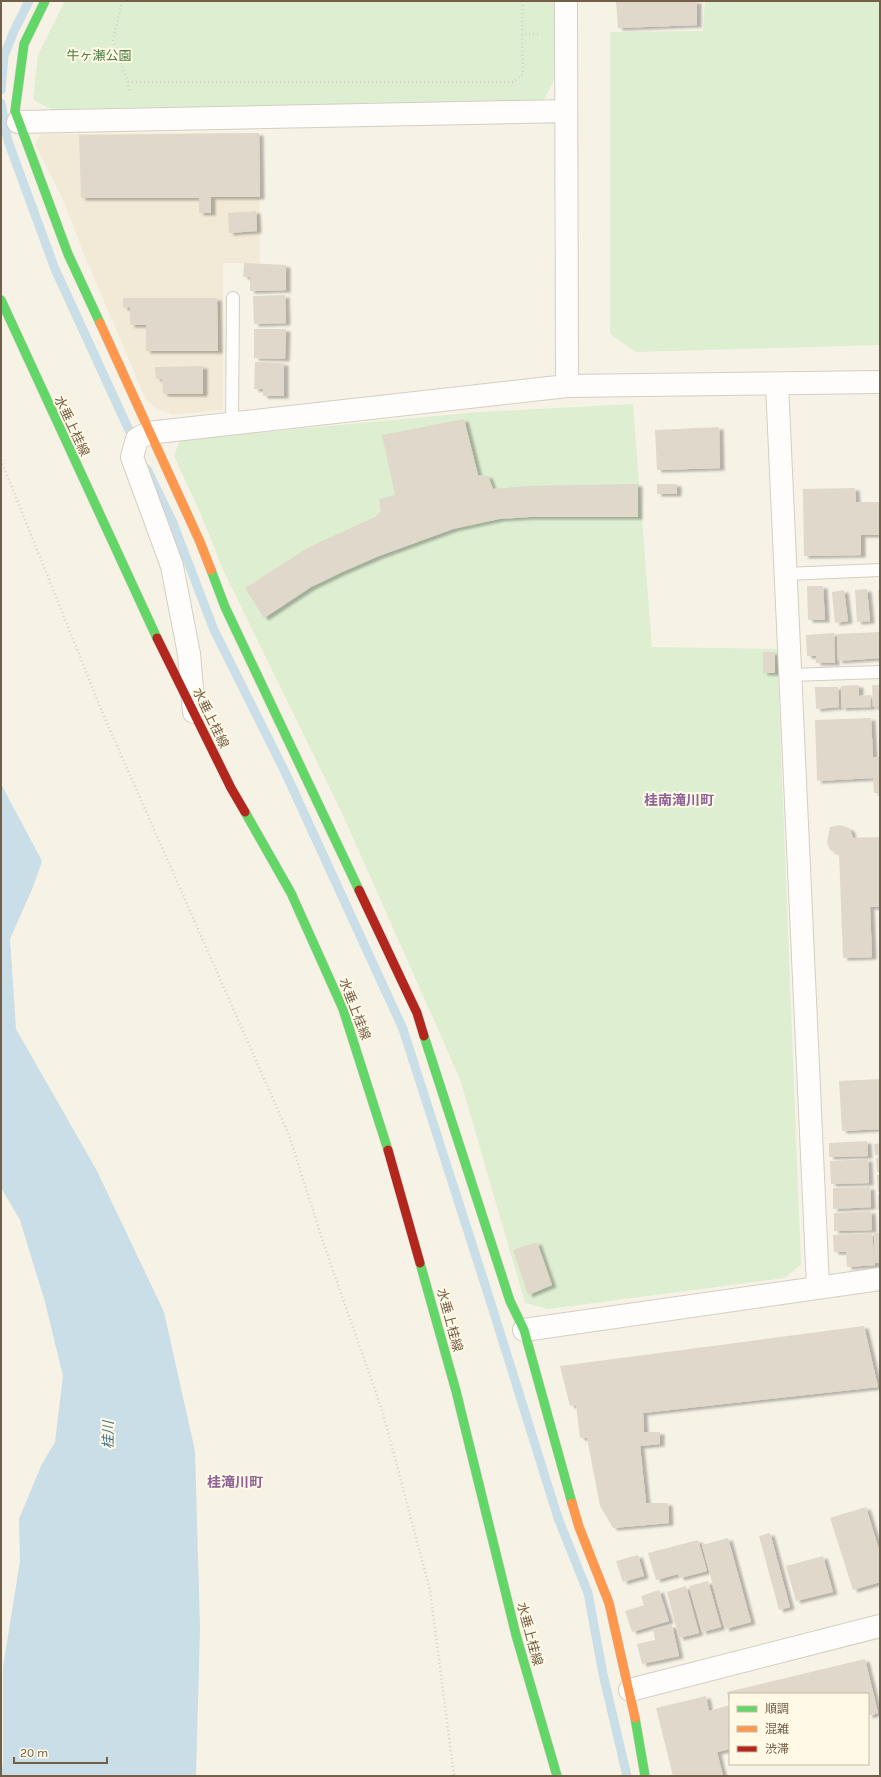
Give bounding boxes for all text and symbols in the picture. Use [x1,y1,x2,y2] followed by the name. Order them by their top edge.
[66,48,132,63] park label: 牛ヶ瀬公園
[51,393,93,459] street label: 水垂上桂線
[190,685,232,751] street label: 水垂上桂線
[644,792,714,809] district label: 桂南滝川町
[336,976,374,1042] street label: 水垂上桂線
[434,1287,466,1353] street label: 水垂上桂線
[100,1419,117,1449] water label: 桂川
[207,1474,263,1491] district label: 桂滝川町
[514,1601,546,1667] street label: 水垂上桂線
[729,1693,869,1765] legend
[765,1702,789,1716] text: 順調
[765,1722,789,1736] text: 混雑
[14,1739,107,1765] scale bar
[765,1742,789,1756] text: 渋滞
[20,1746,48,1760] text: 20 m

